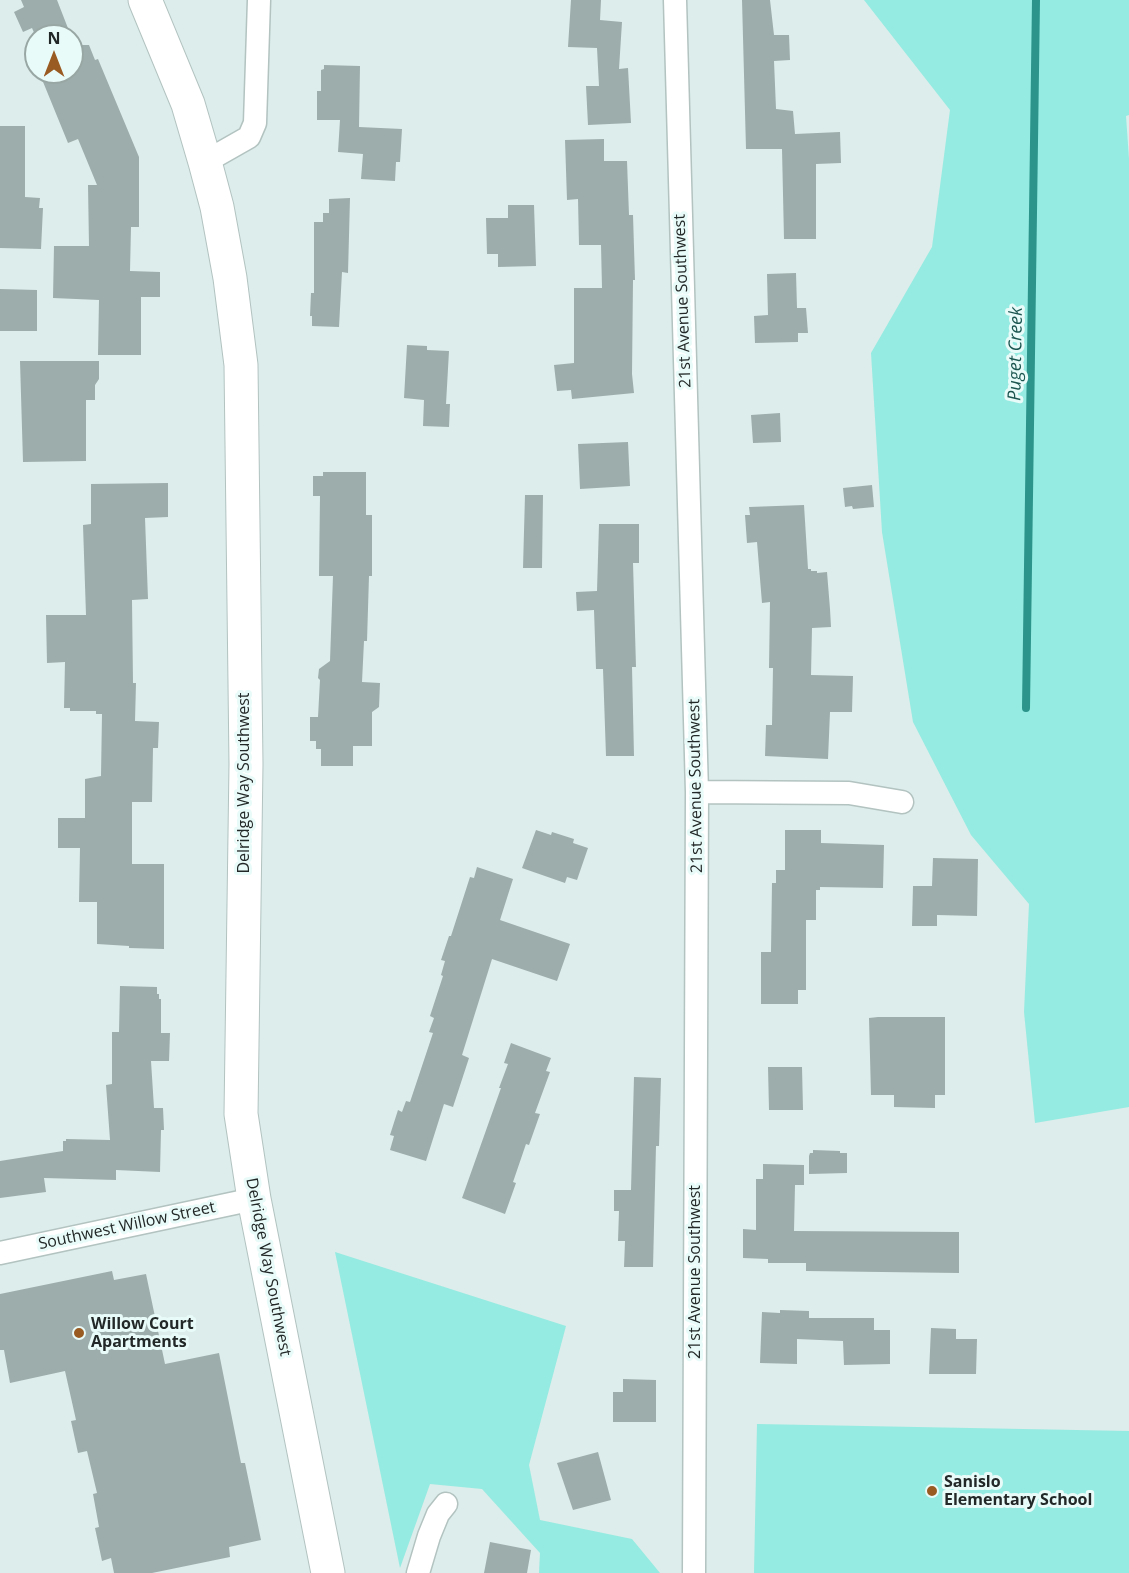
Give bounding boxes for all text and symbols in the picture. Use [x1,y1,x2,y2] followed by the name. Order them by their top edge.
[24,24,84,84] north arrow
[47,27,61,49] text: N
[670,214,696,388] street label: 21st Avenue Southwest
[1004,307,1028,401] water label: Puget Creek
[234,692,254,874] street label: Delridge Way Southwest
[685,699,707,873] street label: 21st Avenue Southwest
[241,1176,295,1358] street label: Delridge Way Southwest
[685,1185,705,1359] street label: 21st Avenue Southwest
[37,1198,217,1254] street label: Southwest Willow Street
[91,1314,194,1352] place label: Willow Court Apartments
[72,1326,86,1340] marker: Willow Court Apartments
[944,1472,1092,1510] place label: Sanislo Elementary School
[925,1484,939,1498] marker: Sanislo Elementary School

